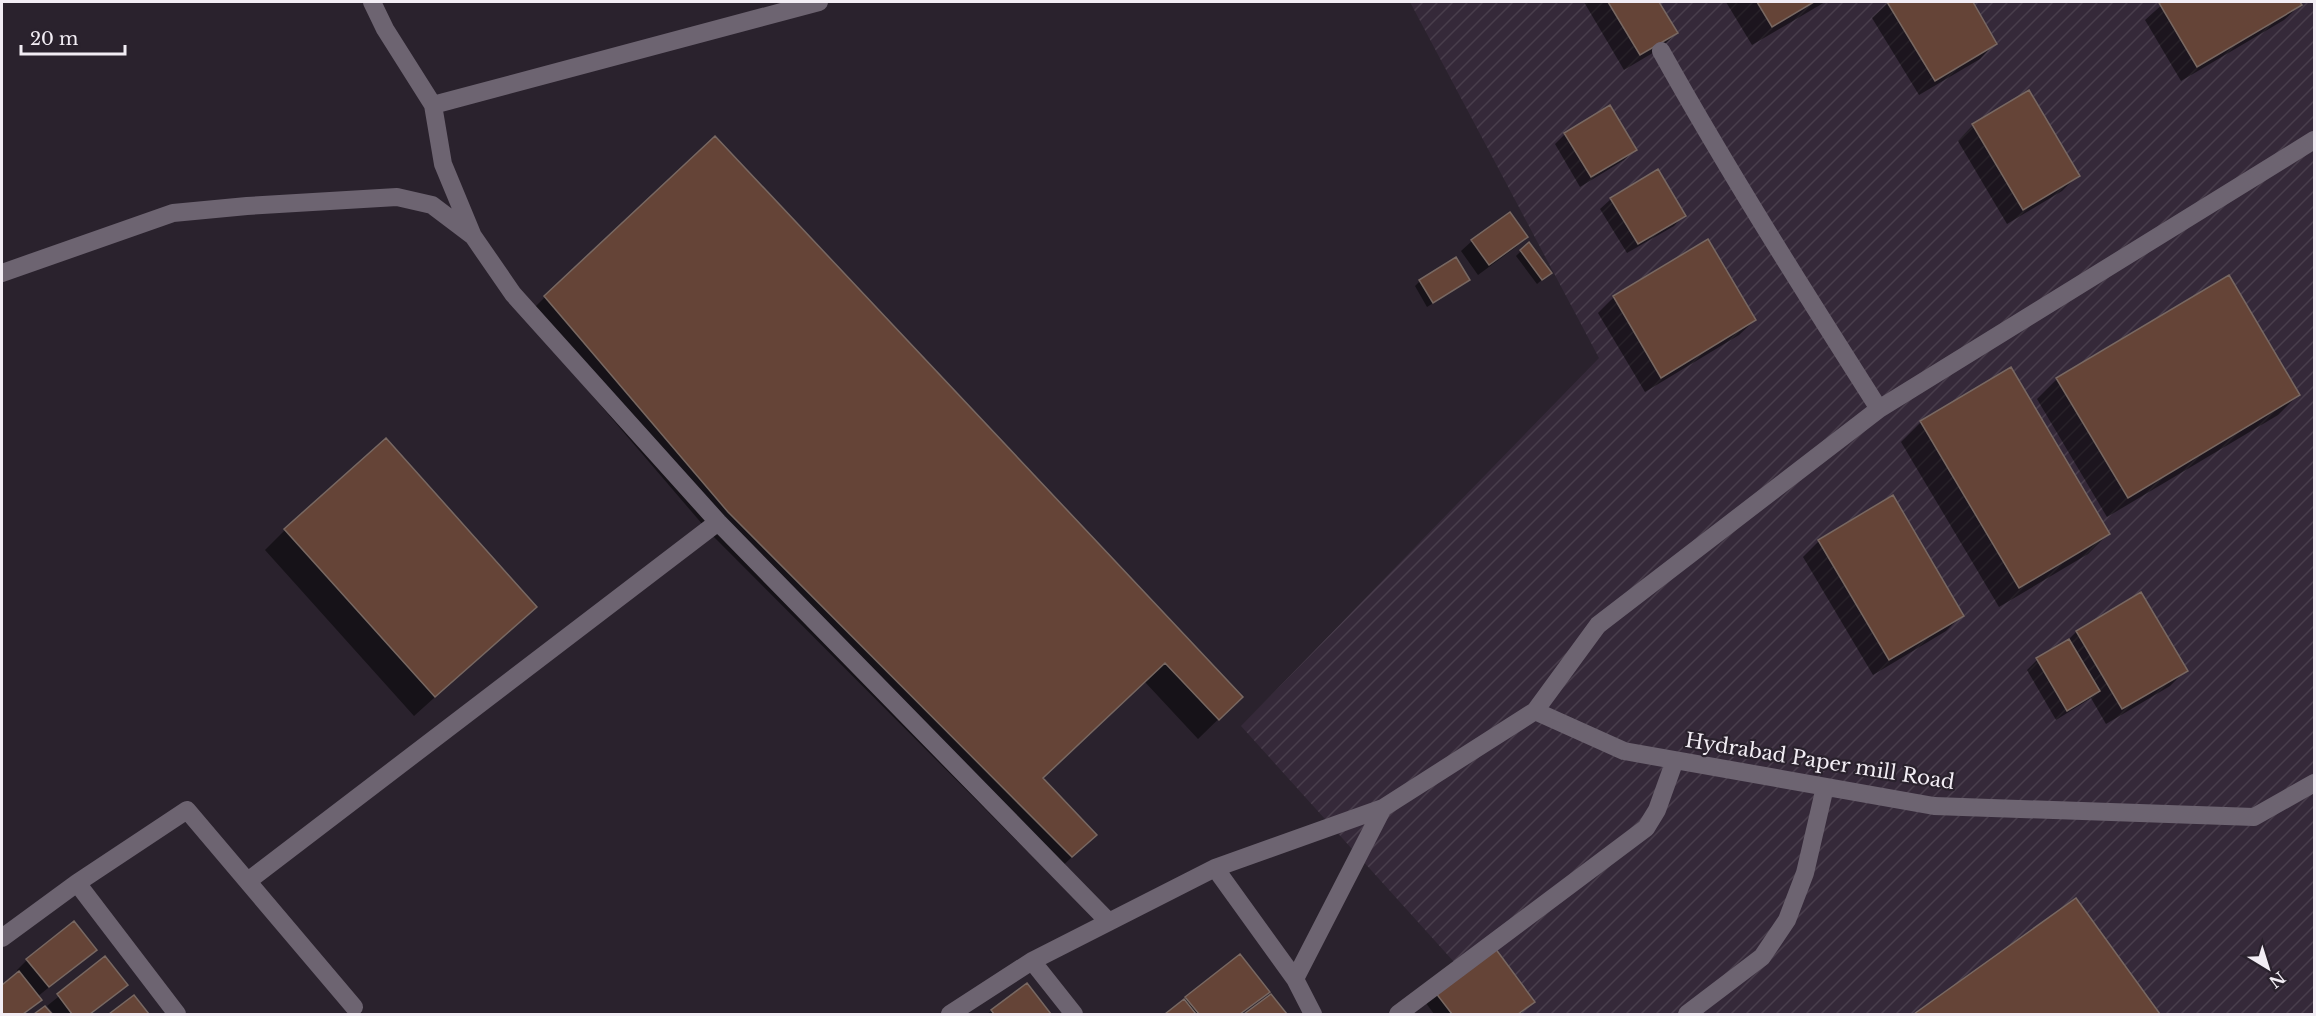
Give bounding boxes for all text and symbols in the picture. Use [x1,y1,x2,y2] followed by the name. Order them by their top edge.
[21,18,124,56] scale bar
[30,28,78,50] text: 20 m
[1684,728,1956,794] street label: Hydrabad Paper mill Road
[2238,938,2298,998] north arrow
[2265,967,2289,992] text: N

